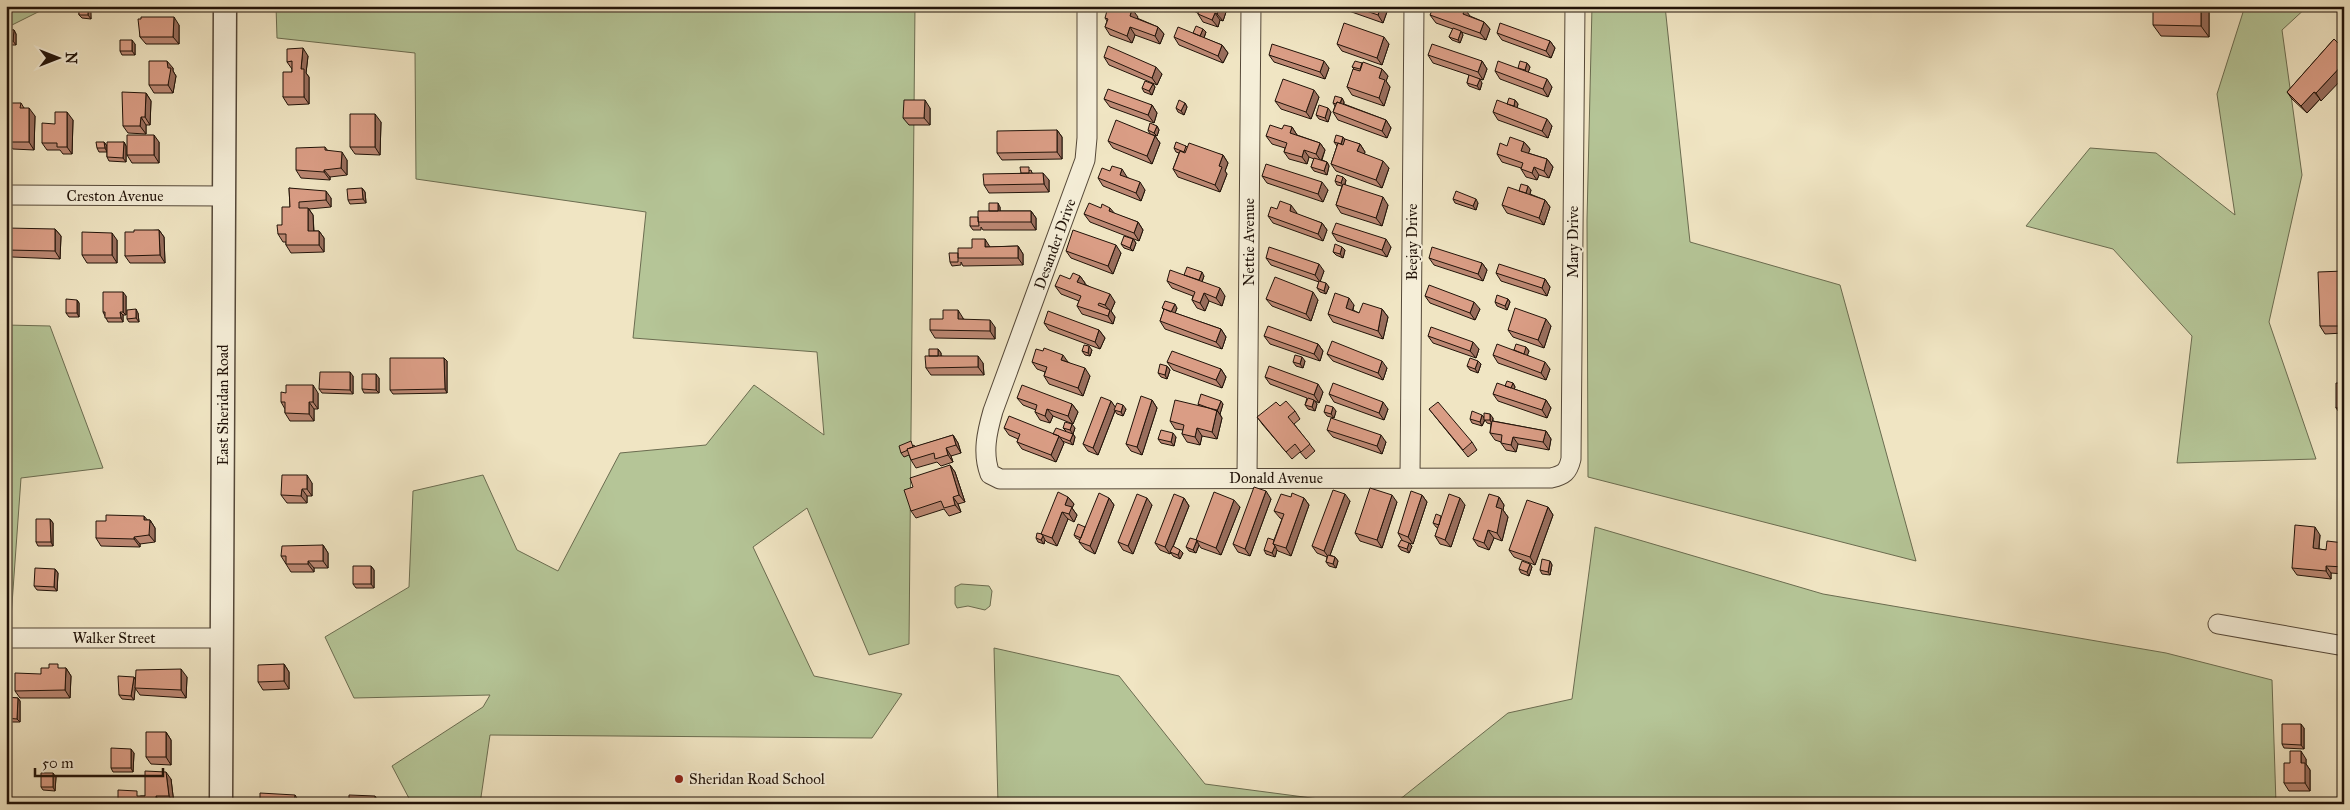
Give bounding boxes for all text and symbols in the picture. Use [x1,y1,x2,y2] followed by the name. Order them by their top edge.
[32,32,82,82] north arrow
[62,52,79,64] text: N
[67,187,163,205] street label: Creston Avenue
[1030,196,1080,292] street label: Desander Drive
[1240,198,1258,286] street label: Nettie Avenue
[1403,203,1421,281] street label: Beejay Drive
[1564,206,1582,278] street label: Mary Drive
[214,344,232,466] street label: East Sheridan Road
[1229,469,1323,487] street label: Donald Avenue
[72,629,156,647] street label: Walker Street
[35,745,162,777] scale bar
[42,754,74,772] text: 50 m
[689,770,826,788] place label: Sheridan Road School
[673,773,685,785] marker: Sheridan Road School

